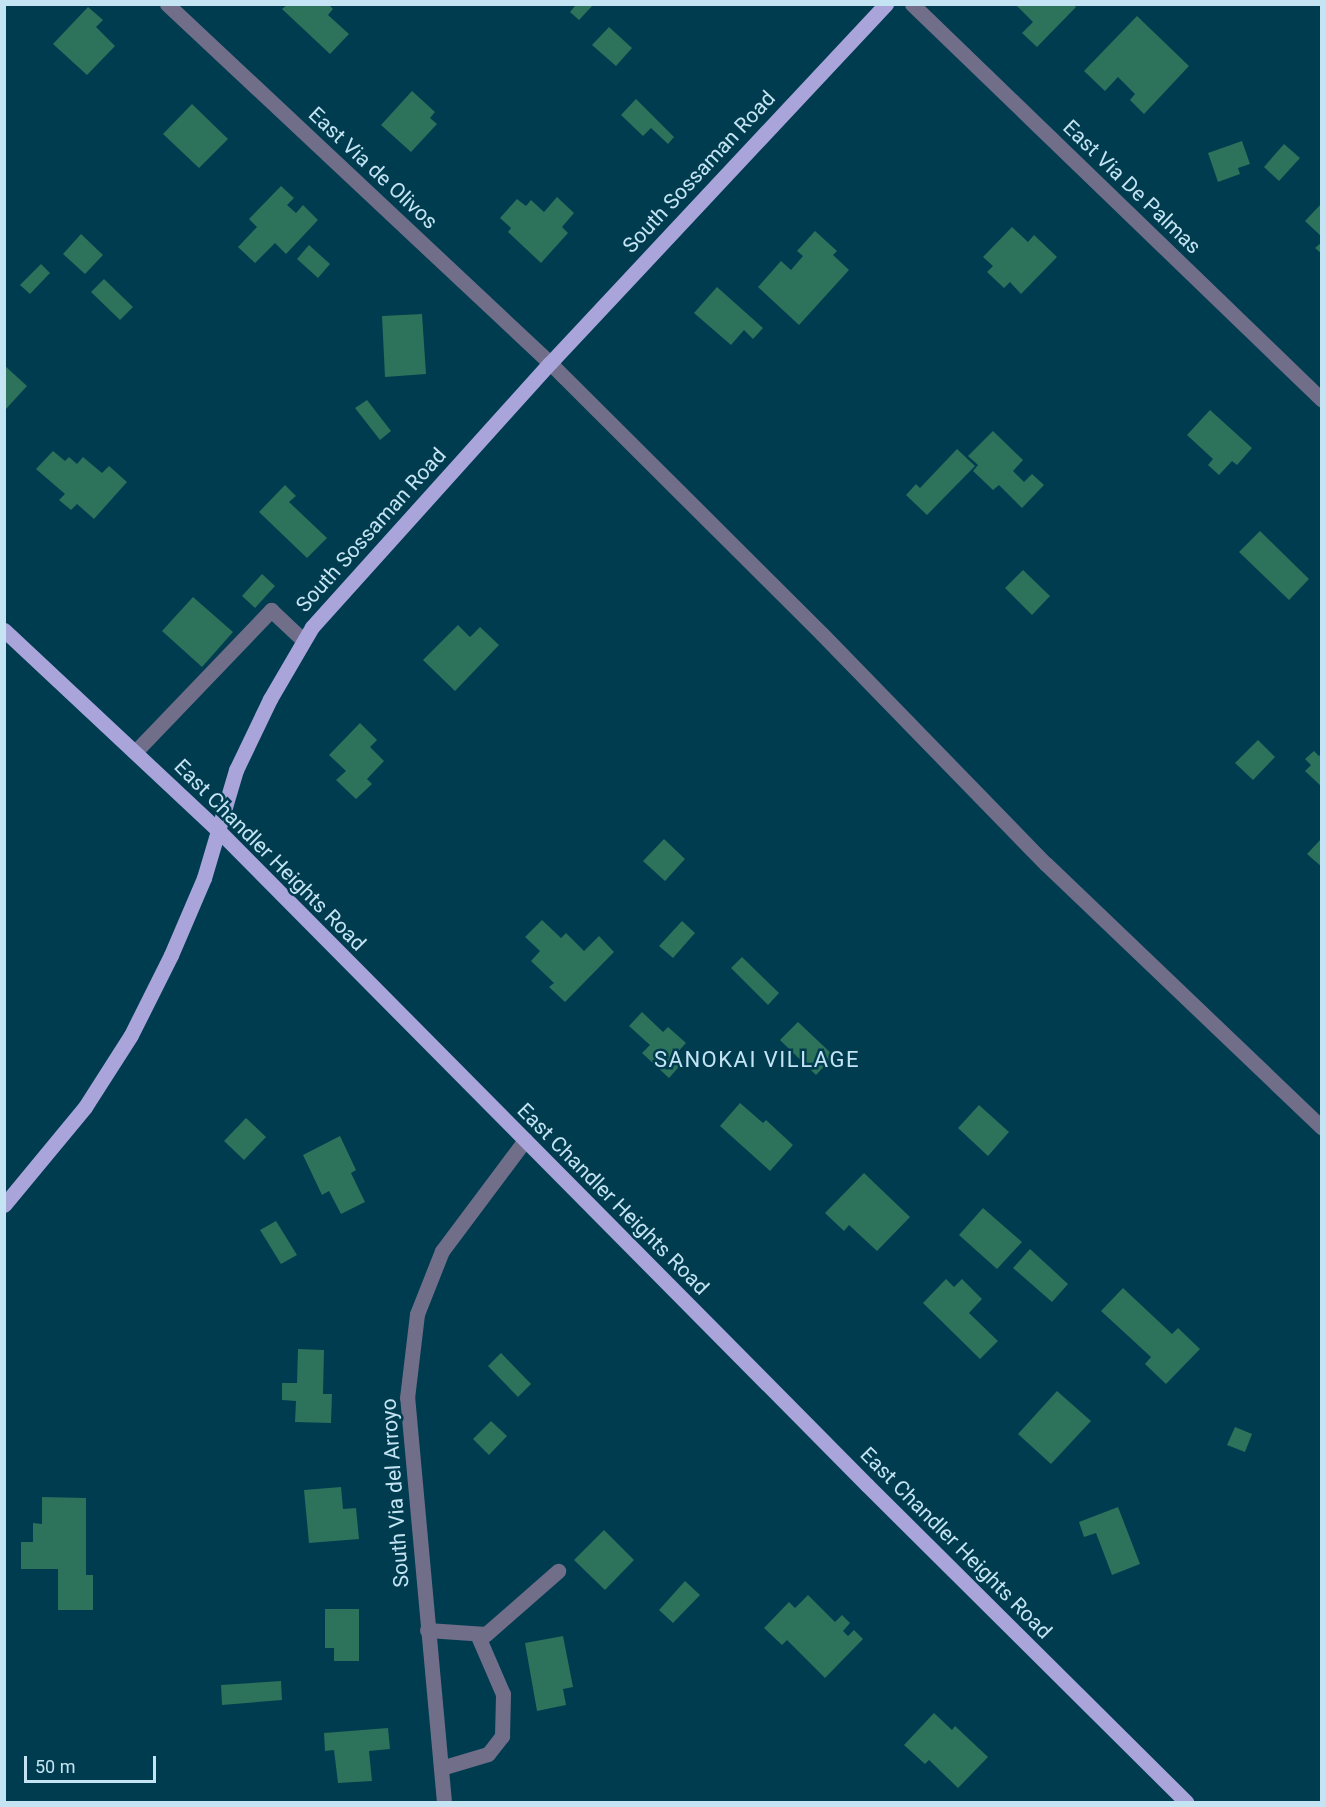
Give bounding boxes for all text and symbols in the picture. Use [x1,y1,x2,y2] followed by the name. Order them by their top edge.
[617,86,781,258] street label: South Sossaman Road
[303,102,443,234] street label: East Via de Olivos
[1058,115,1206,259] street label: East Via De Palmas
[291,443,451,617] street label: South Sossaman Road
[169,754,371,956] street label: East Chandler Heights Road
[654,1047,860,1073] district label: SANOKAI VILLAGE
[512,1098,714,1300] street label: East Chandler Heights Road
[376,1398,414,1588] street label: South Via del Arroyo
[855,1442,1057,1644] street label: East Chandler Heights Road
[27,1744,159,1782] scale bar
[35,1756,75,1777] text: 50 m

